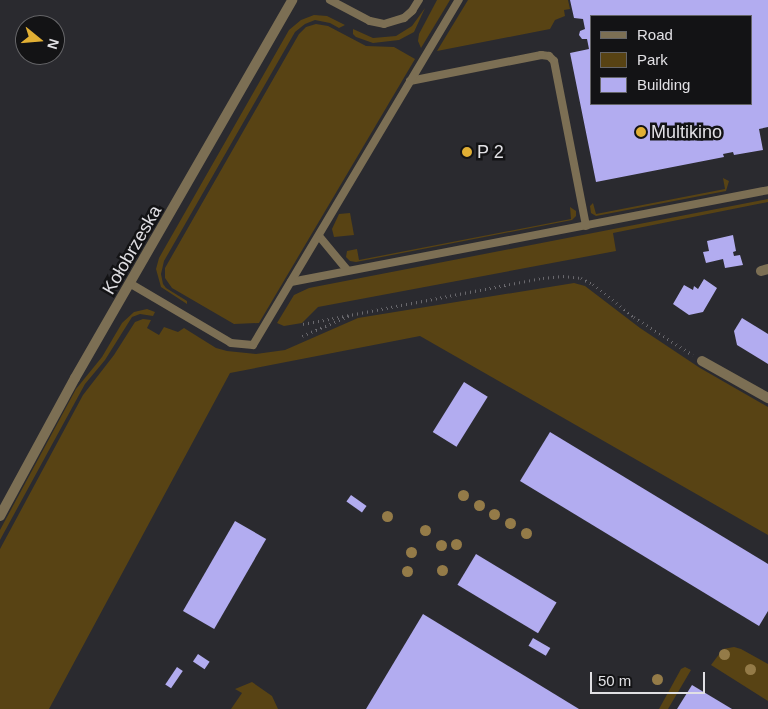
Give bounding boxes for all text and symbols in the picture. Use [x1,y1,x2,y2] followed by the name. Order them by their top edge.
[15,15,65,65] north arrow
[590,15,753,105] legend
[637,26,673,43] text: Road
[44,37,63,51] text: N
[637,51,668,68] text: Park
[637,76,690,93] text: Building
[651,121,722,143] place label: Multikino
[635,126,647,138] marker: Multikino
[477,141,504,163] place label: P 2
[461,146,473,158] marker: P 2
[98,202,166,298] street label: Kołobrzeska
[593,662,708,694] scale bar
[598,672,631,689] text: 50 m

